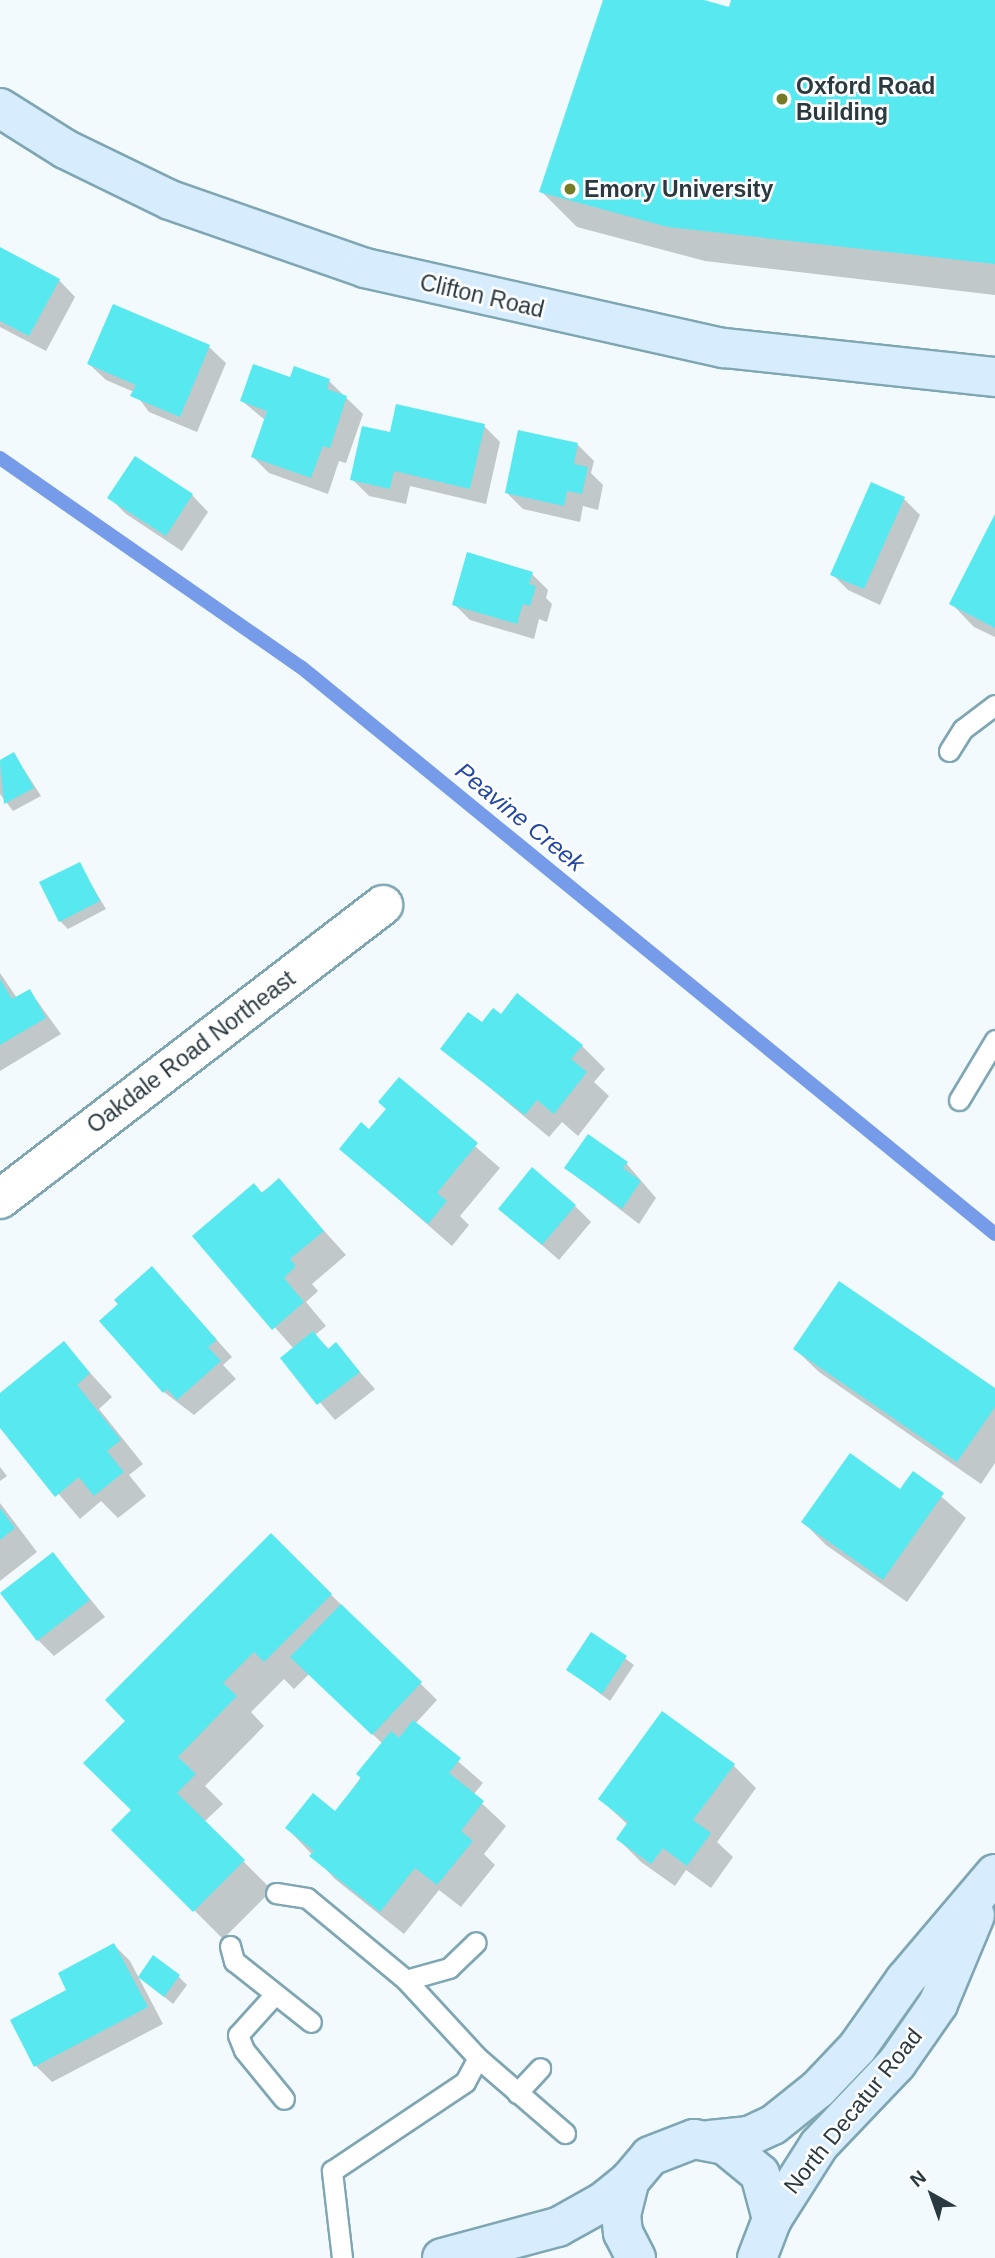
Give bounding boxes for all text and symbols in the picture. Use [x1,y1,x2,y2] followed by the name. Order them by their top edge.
[796,72,935,126] place label: Oxford Road Building
[774,91,790,107] marker: Oxford Road Building
[584,175,773,203] place label: Emory University
[562,181,578,197] marker: Emory University
[417,268,547,324] street label: Clifton Road
[450,756,590,878] water label: Peavine Creek
[82,965,300,1139] street label: Oakdale Road Northeast
[778,2023,928,2199] street label: North Decatur Road
[897,2160,967,2230] north arrow

